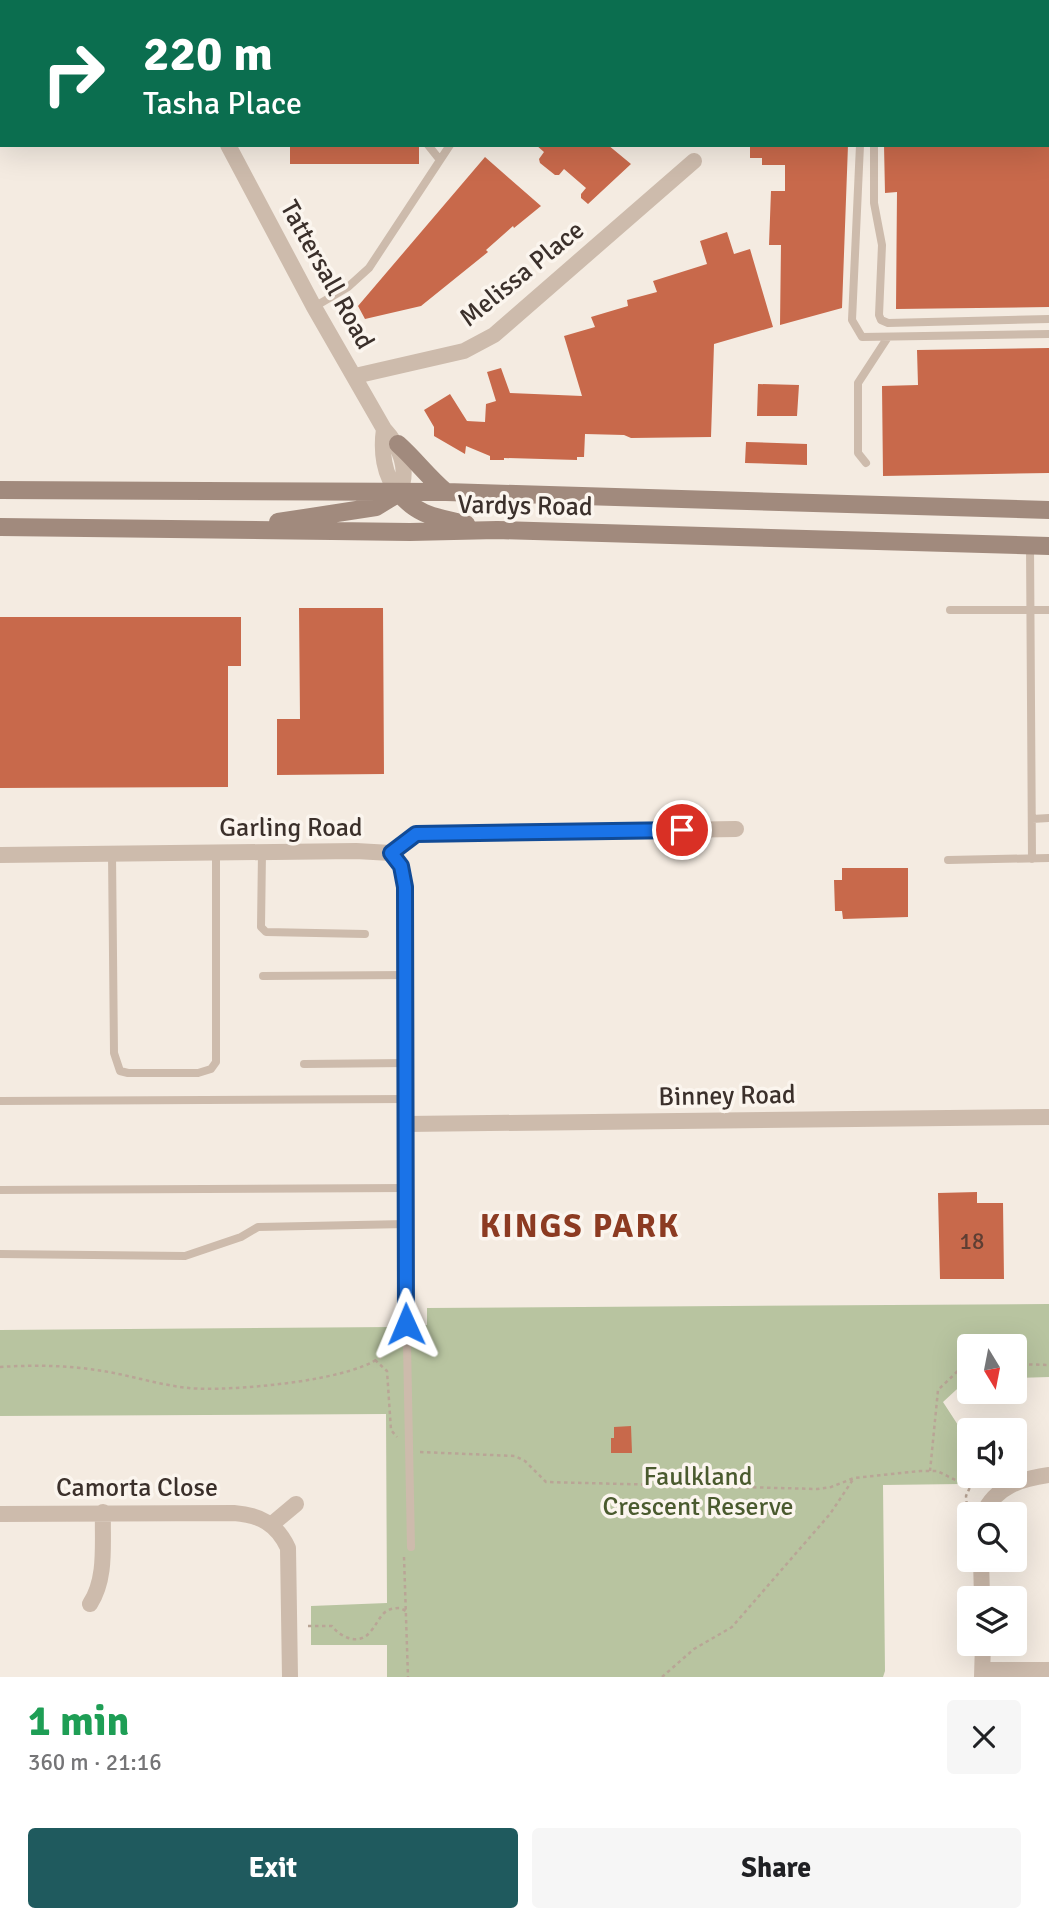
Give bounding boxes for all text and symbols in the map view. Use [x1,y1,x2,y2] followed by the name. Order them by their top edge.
[143,24,273,84] text: 220 m
[28,28,119,119] icon: right
[143,84,302,123] text: Tasha Place
[273,195,381,355] street label: Tattersall Road
[453,214,591,334] street label: Melissa Place
[457,489,593,523] street label: Vardys Road
[652,800,712,860] pin
[663,811,701,849] icon: arrive
[219,812,363,844] street label: Garling Road
[658,1079,796,1113] street label: Binney Road
[480,1206,680,1247] district label: KINGS PARK
[960,1227,984,1256] house number: 18
[369,1287,443,1361] position arrow
[957,1334,1027,1404] north arrow
[957,1334,1027,1656] map controls
[957,1418,1027,1488] button: sound
[603,1461,793,1523] park label: Faulkland Crescent Reserve
[56,1472,218,1504] street label: Camorta Close
[957,1502,1027,1572] button: search
[957,1586,1027,1656] button: layers
[28,1696,129,1747] text: 1 min
[947,1700,1021,1774] button: close
[28,1748,162,1777] text: 360 m · 21:16
[28,1828,518,1908] button: Exit
[532,1828,1021,1908] button: Share

